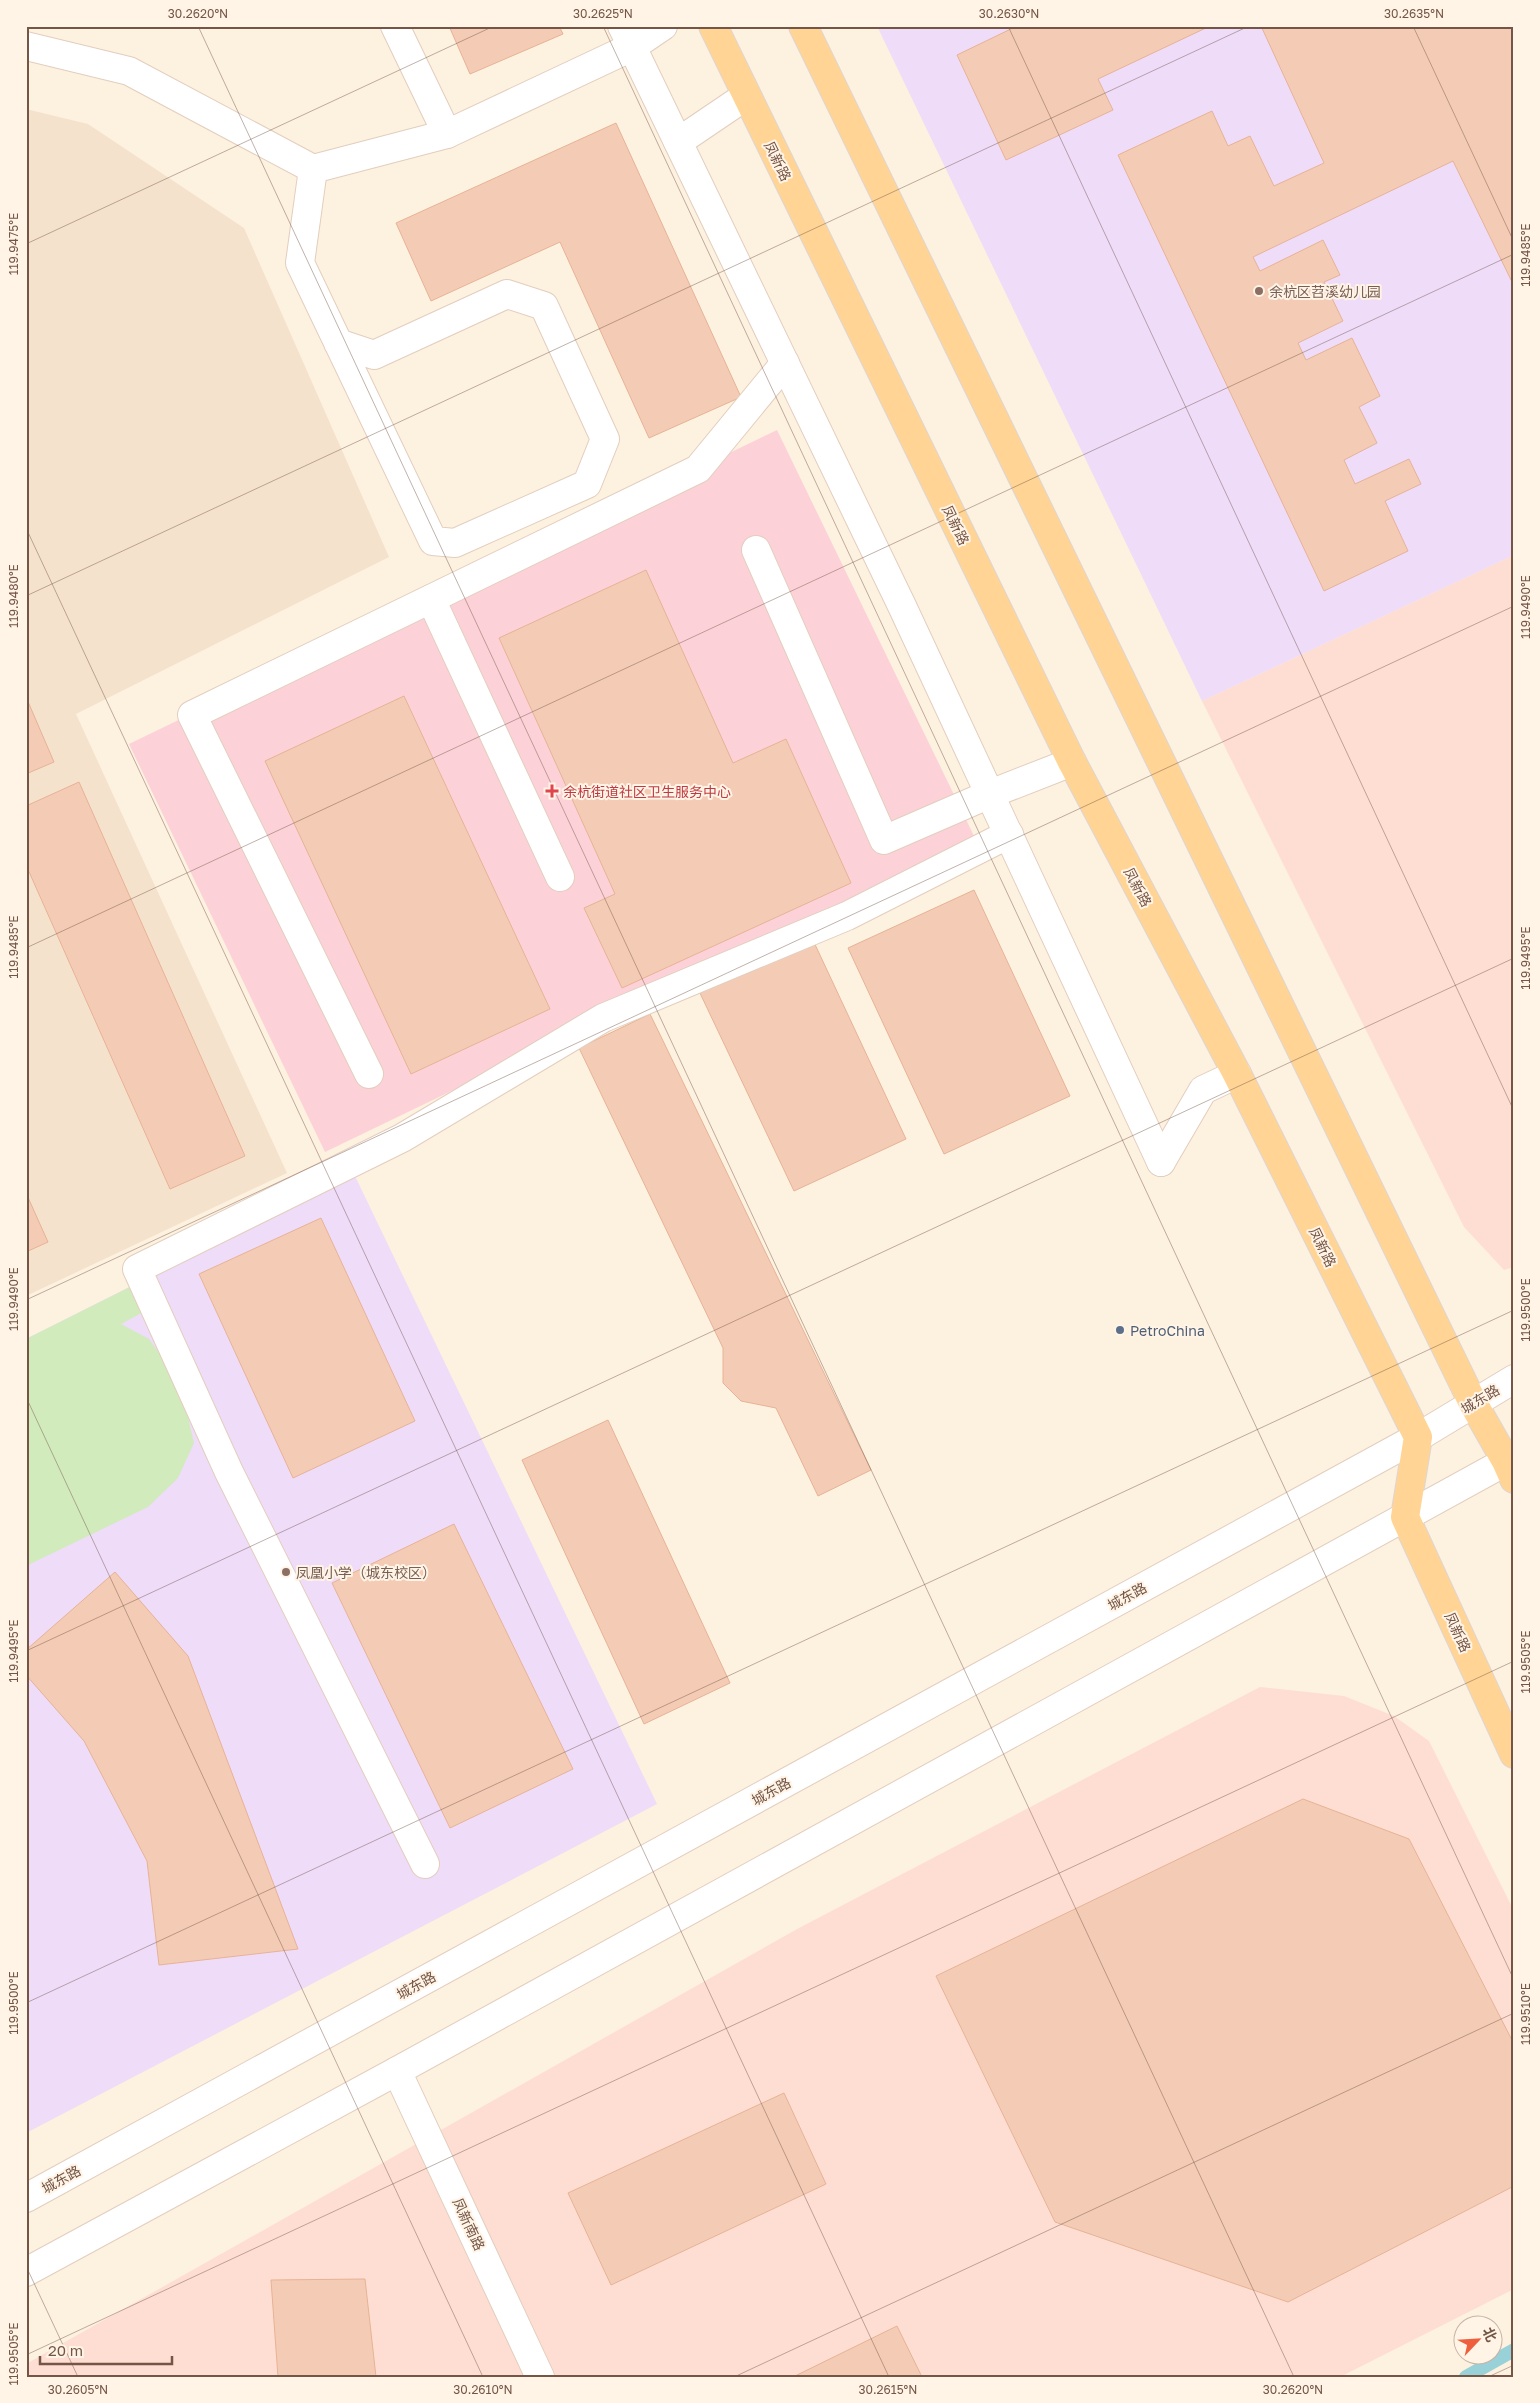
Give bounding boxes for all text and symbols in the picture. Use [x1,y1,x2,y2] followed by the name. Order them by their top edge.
[168,6,228,21] text: 30.2620°N
[573,6,633,21] text: 30.2625°N
[979,6,1039,21] text: 30.2630°N
[1384,6,1444,21] text: 30.2635°N
[761,138,795,184] street label: 凤新路
[6,213,21,275] text: 119.9475°E
[1518,223,1533,287] text: 119.9485°E
[1269,283,1381,300] place label: 余杭区苕溪幼儿园
[1253,285,1265,297] marker: 余杭区苕溪幼儿园
[939,502,973,548] street label: 凤新路
[6,564,21,628] text: 119.9480°E
[1518,575,1533,639] text: 119.9490°E
[563,783,731,800] place label: 余杭街道社区卫生服务中心
[545,784,559,798] marker: 余杭街道社区卫生服务中心
[1121,864,1155,910] street label: 凤新路
[6,915,21,979] text: 119.9485°E
[1518,926,1533,990] text: 119.9495°E
[1306,1224,1340,1270] street label: 凤新路
[6,1267,21,1331] text: 119.9490°E
[1518,1278,1533,1342] text: 119.9500°E
[1130,1322,1205,1339] place label: PetroChina
[1114,1324,1126,1336] marker: PetroChina
[1458,1381,1502,1417] street label: 城东路
[296,1564,436,1581] place label: 凤凰小学（城东校区）
[280,1566,292,1578] marker: 凤凰小学（城东校区）
[1105,1578,1149,1614] street label: 城东路
[1441,1609,1475,1655] street label: 凤新路
[6,1619,21,1683] text: 119.9495°E
[1518,1630,1533,1694] text: 119.9505°E
[749,1773,793,1809] street label: 城东路
[394,1967,438,2003] street label: 城东路
[6,1971,21,2035] text: 119.9500°E
[1518,1983,1533,2045] text: 119.9510°E
[39,2161,83,2197] street label: 城东路
[449,2195,489,2253] street label: 凤新南路
[1452,2316,1502,2366] north arrow
[6,2322,21,2386] text: 119.9505°E
[1480,2324,1501,2344] text: 北
[40,2333,172,2365] scale bar
[48,2341,83,2359] text: 20 m
[48,2382,108,2397] text: 30.2605°N
[453,2382,513,2397] text: 30.2610°N
[859,2382,917,2397] text: 30.2615°N
[1263,2382,1323,2397] text: 30.2620°N

